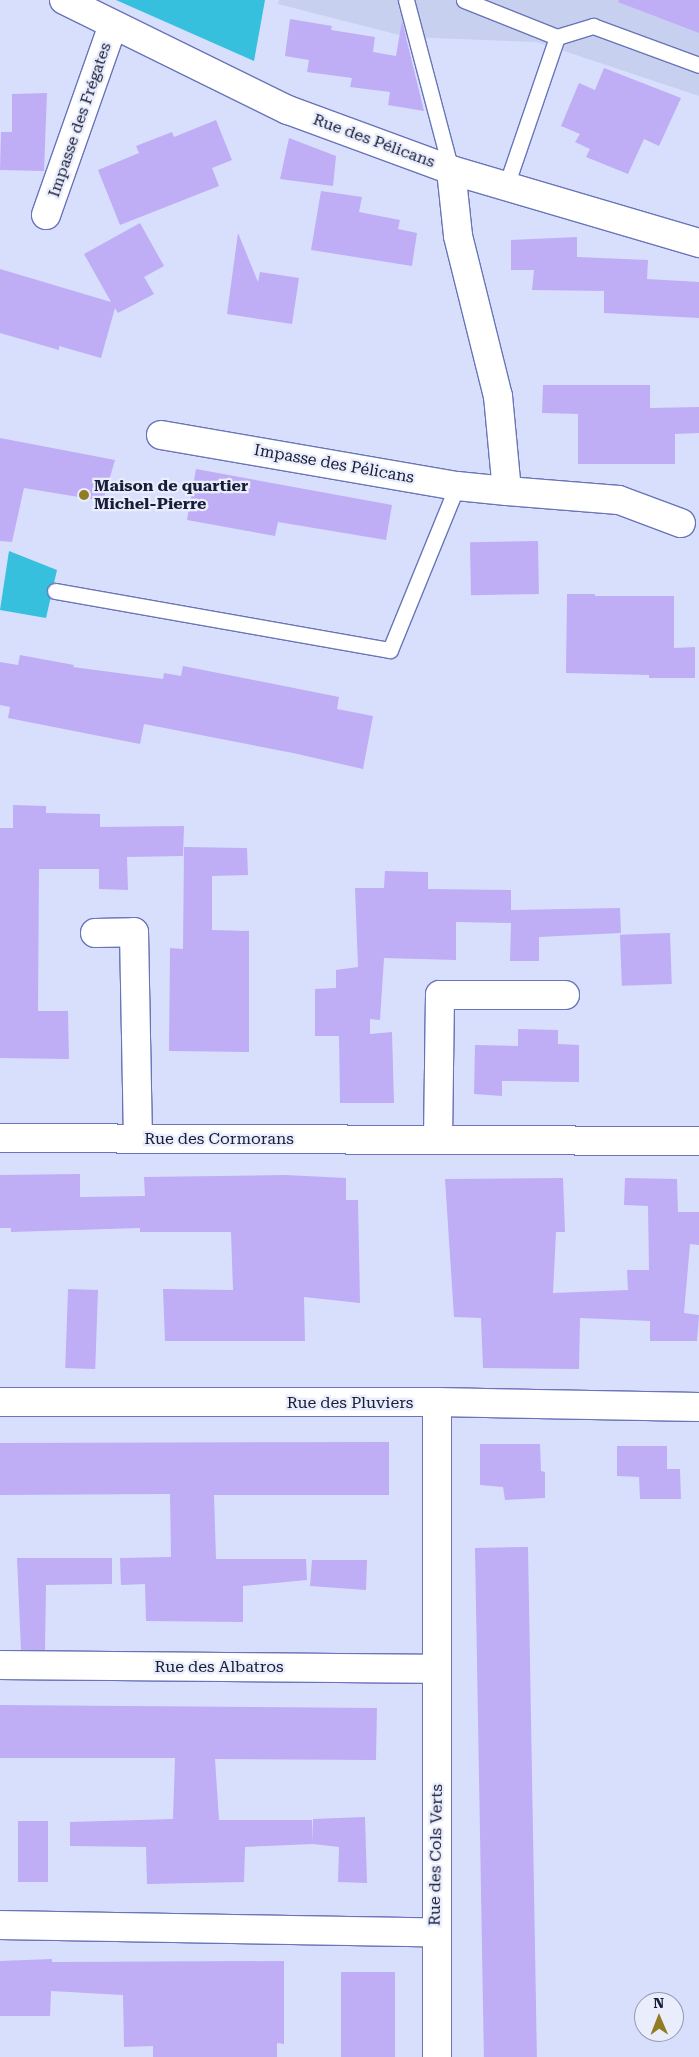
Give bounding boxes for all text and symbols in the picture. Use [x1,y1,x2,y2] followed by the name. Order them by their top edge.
[45,40,115,200] street label: Impasse des Frégates
[310,110,438,172] street label: Rue des Pélicans
[252,440,416,488] street label: Impasse des Pélicans
[94,476,248,514] place label: Maison de quartier Michel-Pierre
[78,489,90,501] marker: Maison de quartier Michel-Pierre
[144,1129,294,1149] street label: Rue des Cormorans
[287,1393,413,1413] street label: Rue des Pluviers
[154,1657,284,1677] street label: Rue des Albatros
[425,1784,447,1926] street label: Rue des Cols Verts
[634,1992,684,2042] north arrow
[653,1995,664,2011] text: N

